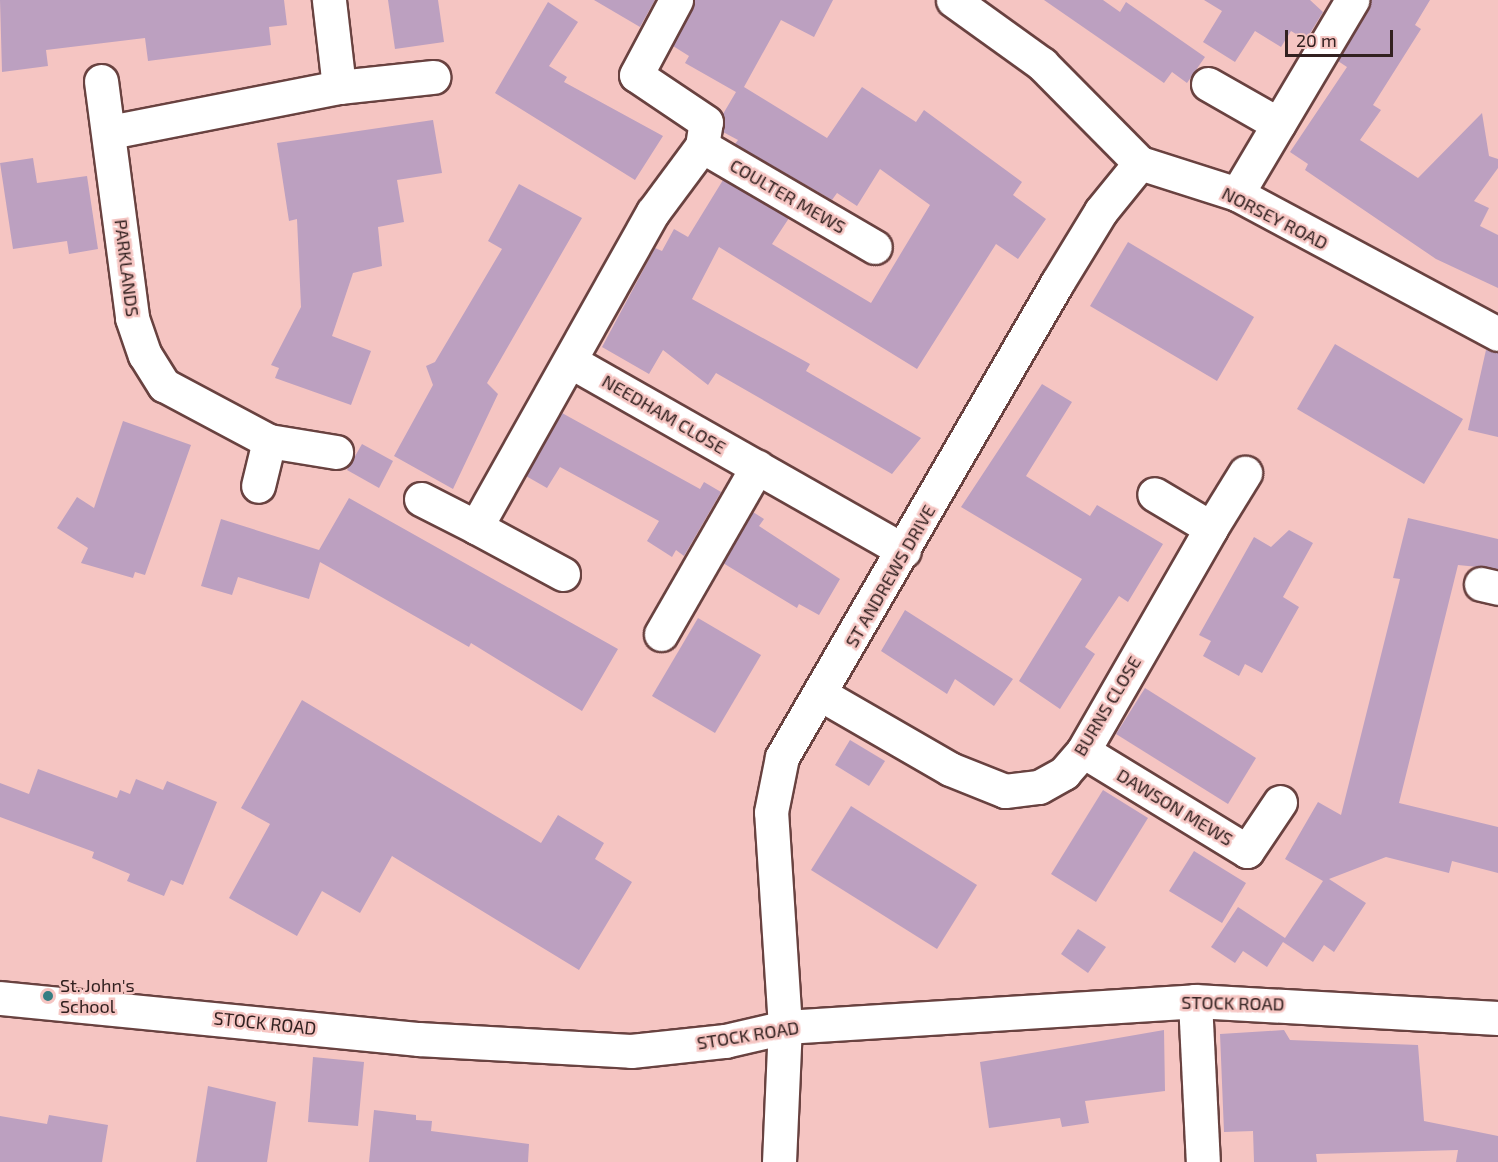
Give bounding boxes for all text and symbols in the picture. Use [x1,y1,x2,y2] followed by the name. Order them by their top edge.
[1288,18,1396,56] scale bar
[1296,29,1337,51] text: 20 m
[726,154,850,238] street label: COULTER MEWS
[1218,182,1332,254] street label: NORSEY ROAD
[110,218,144,318] street label: PARKLANDS
[598,370,730,458] street label: NEEDHAM CLOSE
[840,501,940,651] street label: ST ANDREWS DRIVE
[1069,652,1145,760] street label: BURNS CLOSE
[1113,764,1237,850] street label: DAWSON MEWS
[60,975,135,1018] place label: St. John's School
[41,989,55,1003] marker: St. John's School
[1181,991,1285,1015] street label: STOCK ROAD
[212,1007,318,1039] street label: STOCK ROAD
[695,1016,801,1054] street label: STOCK ROAD

